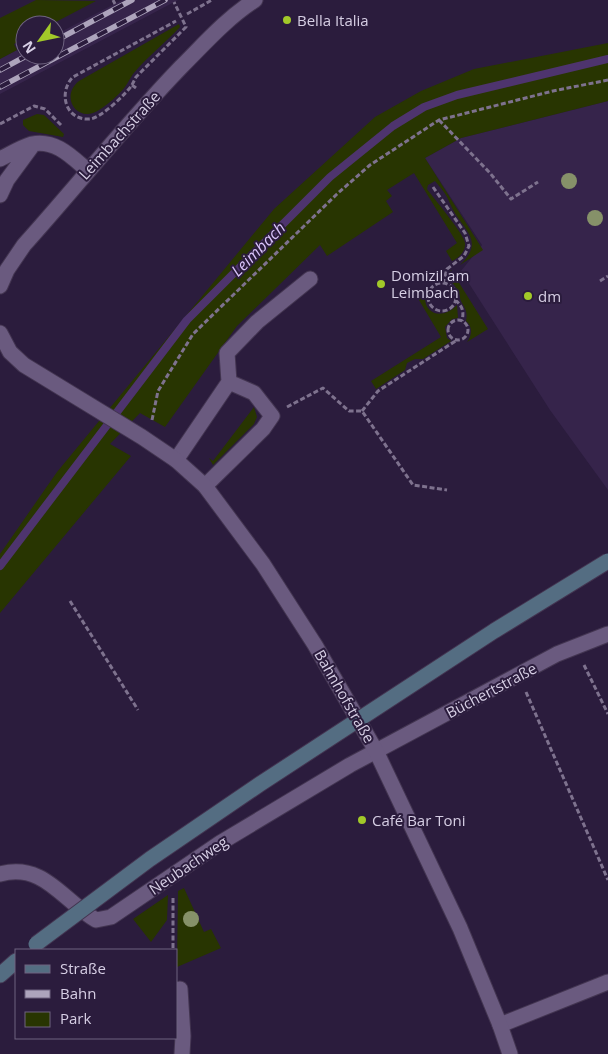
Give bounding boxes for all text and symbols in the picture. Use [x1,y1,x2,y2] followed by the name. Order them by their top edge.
[297,10,369,30] place label: Bella Italia
[281,14,293,26] marker: Bella Italia
[15,15,65,65] north arrow
[18,37,40,57] text: N
[74,86,164,184] street label: Leimbachstraße
[226,217,290,281] water label: Leimbach
[391,265,469,302] place label: Domizil am Leimbach
[375,278,387,290] marker: Domizil am Leimbach
[538,286,561,306] place label: dm
[522,290,534,302] marker: dm
[310,646,380,746] street label: Bahnhofstraße
[442,658,540,722] street label: Büchertstraße
[372,810,465,830] place label: Café Bar Toni
[356,814,368,826] marker: Café Bar Toni
[145,831,231,899] street label: Neubachweg
[15,949,178,1039] legend
[60,958,106,978] text: Straße
[60,983,96,1003] text: Bahn
[60,1008,91,1028] text: Park

